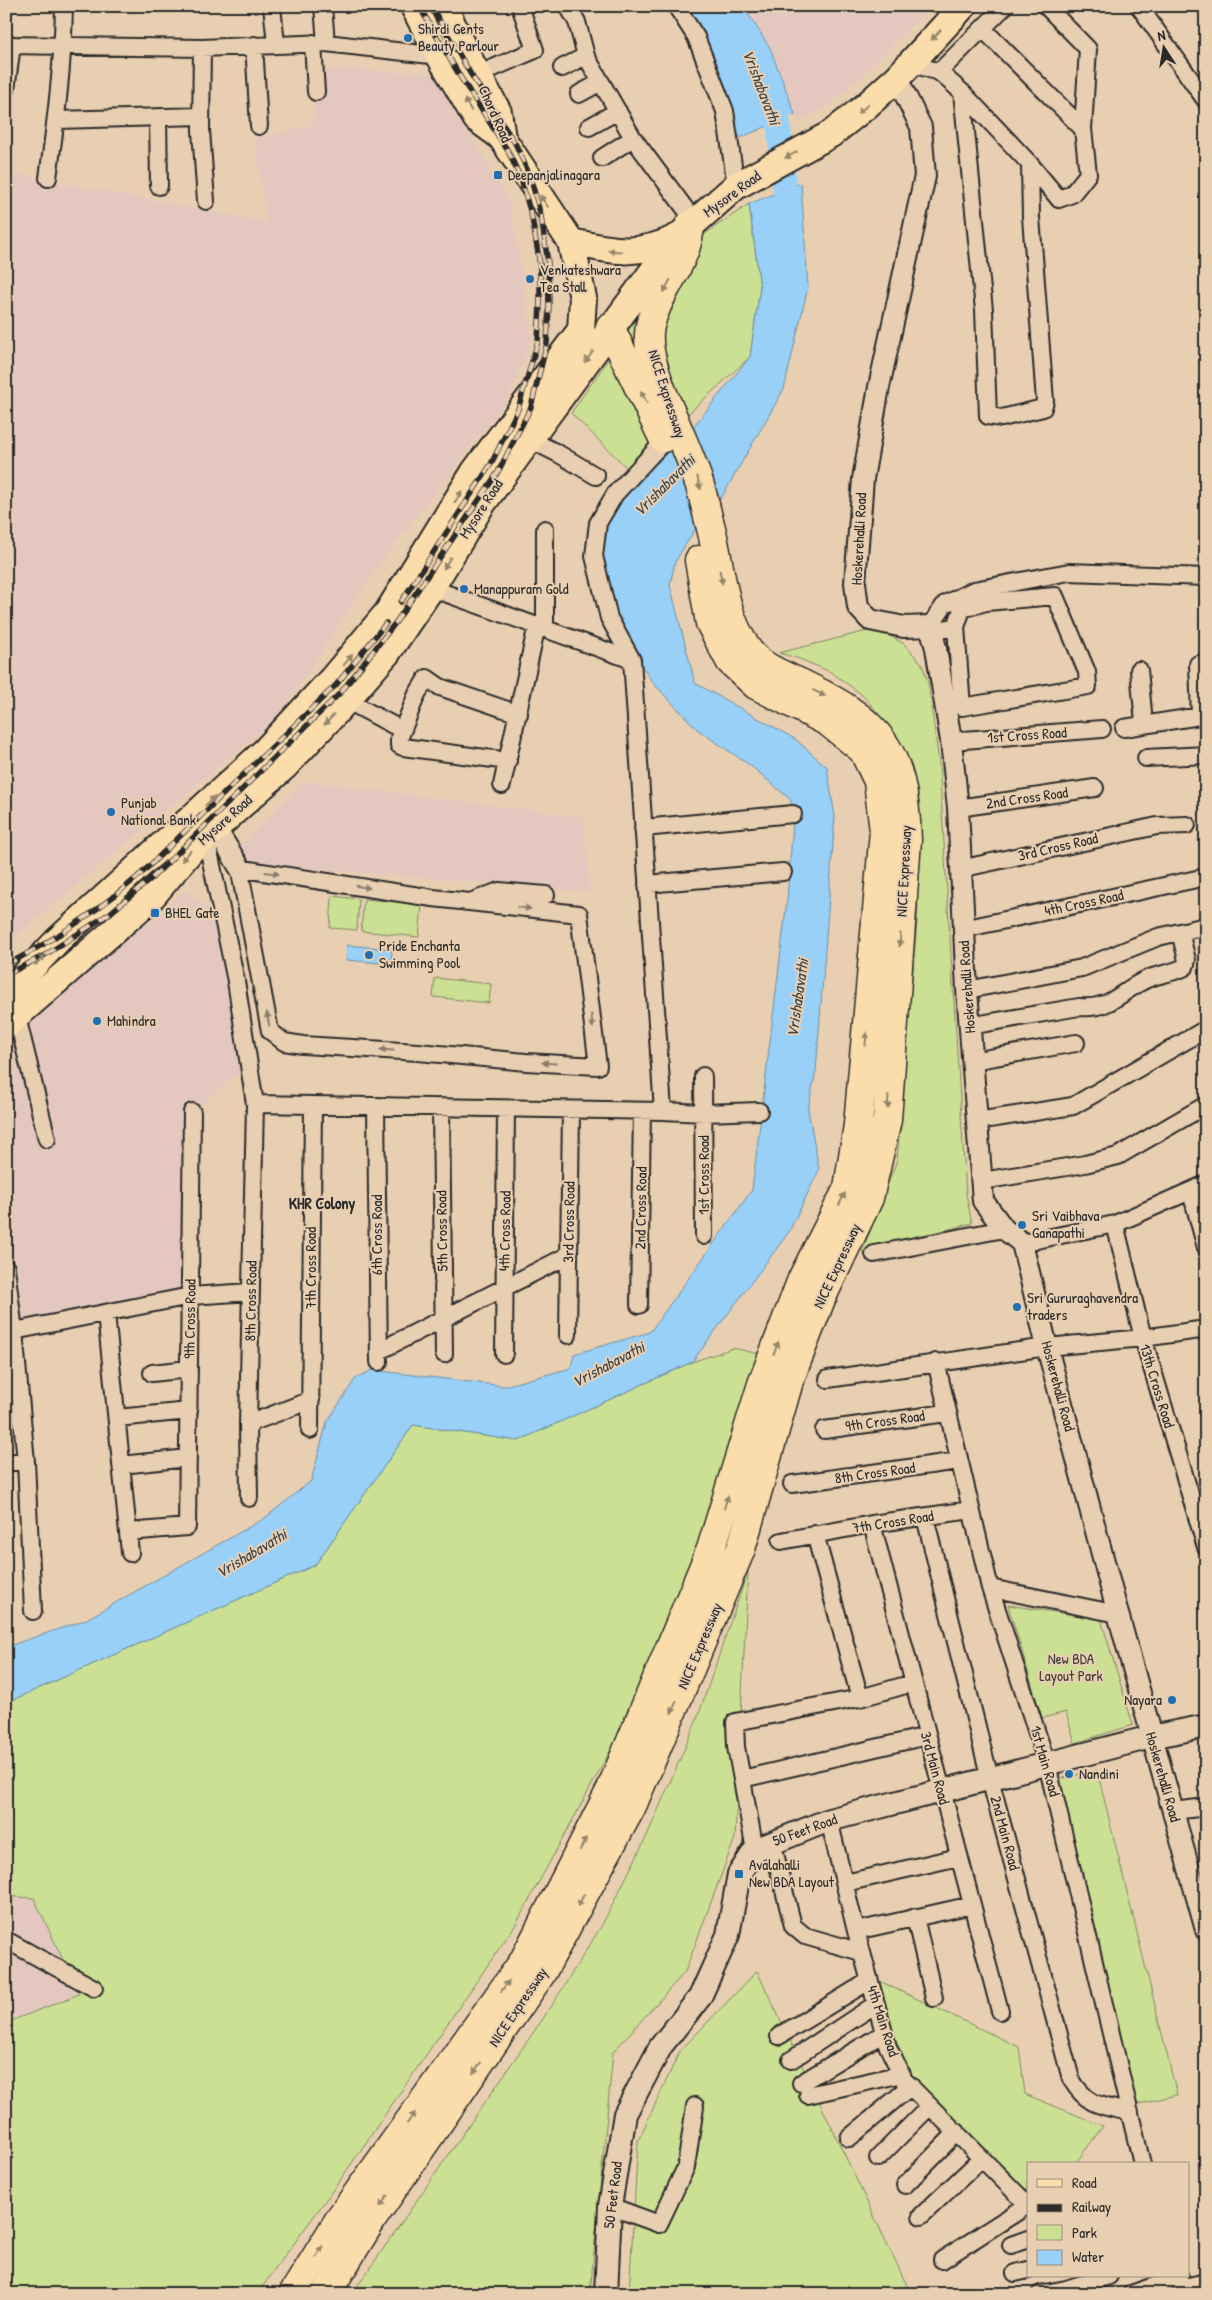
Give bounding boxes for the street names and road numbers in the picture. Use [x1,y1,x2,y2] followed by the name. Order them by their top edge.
[474,82,517,146] street label: Chord Road
[698,165,765,222] street label: Mysore Road
[643,347,692,441] street label: NICE Expressway
[454,475,508,542] street label: Mysore Road
[846,492,871,586] street label: Hoskerehalli Road
[987,721,1067,748] street label: 1st Cross Road
[985,781,1069,814] street label: 2nd Cross Road
[193,789,257,850] street label: Mysore Road
[891,824,916,917] street label: NICE Expressway
[1016,827,1100,866] street label: 3rd Cross Road
[1043,884,1125,921] street label: 4th Cross Road
[953,940,980,1034] street label: Hoskerehalli Road
[693,1135,714,1215] street label: 1st Cross Road
[629,1166,652,1250] street label: 2nd Cross Road
[557,1181,580,1263] street label: 3rd Cross Road
[430,1190,453,1272] street label: 5th Cross Road
[493,1191,516,1271] street label: 4th Cross Road
[366,1195,387,1275] street label: 6th Cross Road
[808,1220,866,1312] street label: NICE Expressway
[300,1227,321,1309] street label: 7th Cross Road
[239,1260,262,1342] street label: 8th Cross Road
[178,1279,201,1359] street label: 9th Cross Road
[1036,1338,1081,1434] street label: Hoskerehalli Road
[1135,1341,1180,1431] street label: 13th Cross Road
[844,1405,926,1436] street label: 9th Cross Road
[833,1456,917,1489] street label: 8th Cross Road
[851,1505,935,1538] street label: 7th Cross Road
[672,1599,727,1692] street label: NICE Expressway
[1025,1723,1066,1799] street label: 1st Main Road
[916,1729,955,1807] street label: 3rd Main Road
[1141,1729,1186,1825] street label: Hoskerehalli Road
[985,1793,1026,1872] street label: 2nd Main Road
[770,1808,840,1851] street label: 50 Feet Road
[483,1963,552,2051] street label: NICE Expressway
[862,1983,905,2059] street label: 4th Main Road
[598,2160,627,2230] street label: 50 Feet Road

